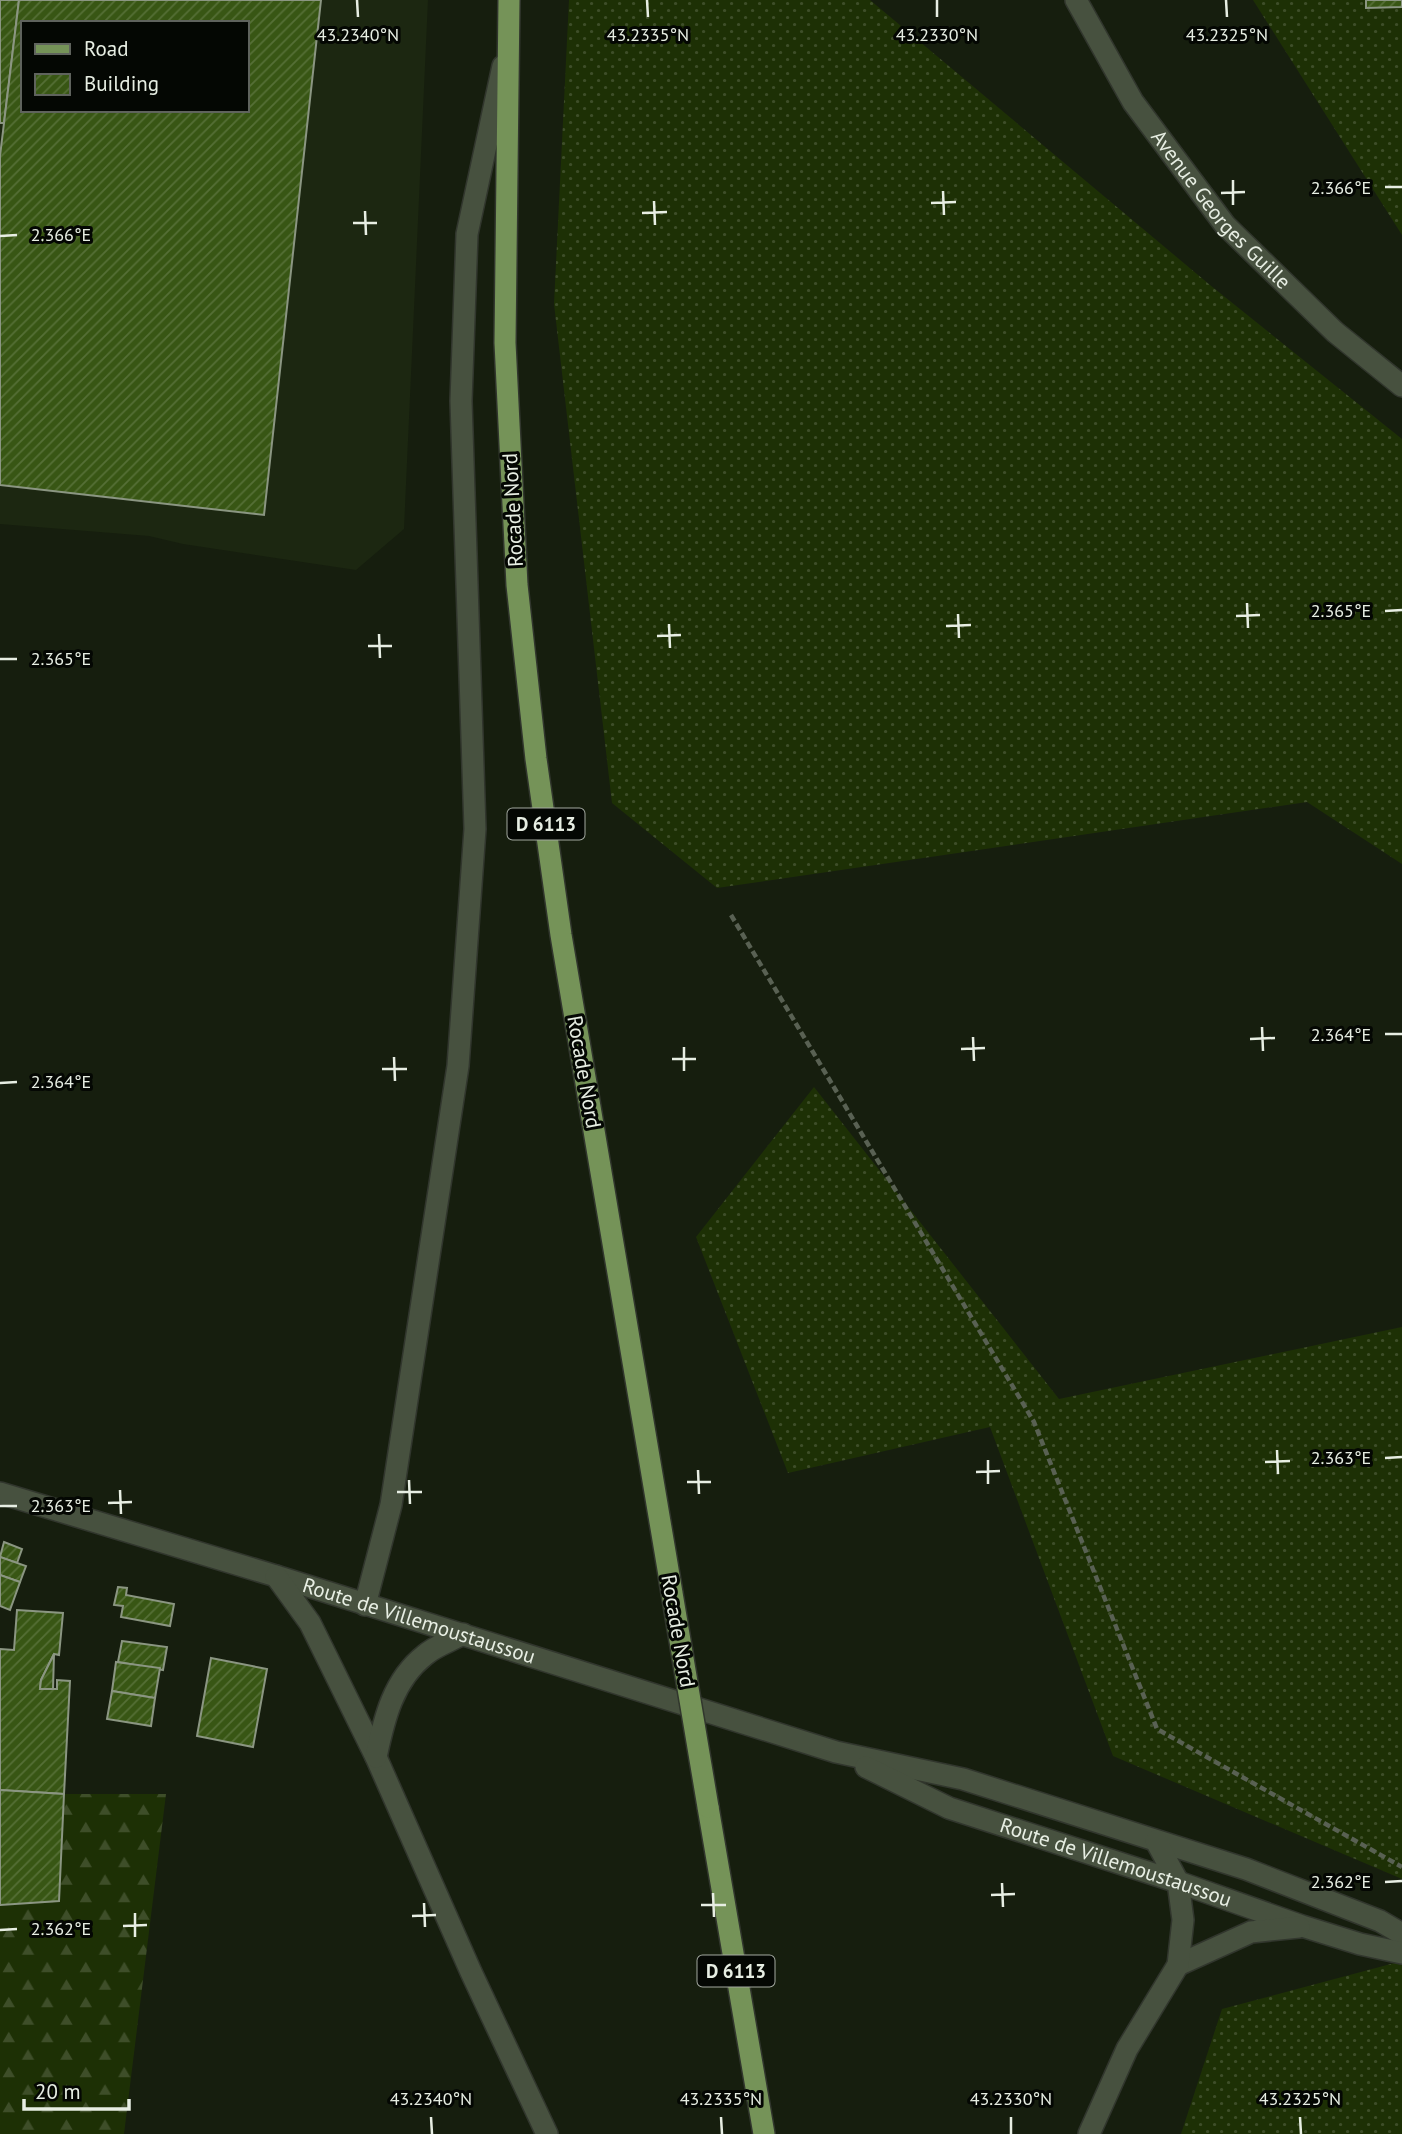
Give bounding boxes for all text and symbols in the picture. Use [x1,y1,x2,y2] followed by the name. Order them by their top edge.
[21,21,248,112] legend
[317,23,399,46] text: 43.2340°N
[607,23,689,46] text: 43.2335°N
[896,23,978,46] text: 43.2330°N
[1186,23,1268,46] text: 43.2325°N
[84,35,128,62] text: Road
[84,70,159,97] text: Building
[1145,124,1297,295] street label: Avenue Georges Guille
[1311,176,1371,199] text: 2.366°E
[31,223,91,246] text: 2.366°E
[496,452,529,568] street label: Rocade Nord
[1311,599,1371,622] text: 2.365°E
[31,647,91,670] text: 2.365°E
[508,808,584,839] road number: D 6113
[561,1013,608,1130] street label: Rocade Nord
[1311,1023,1371,1046] text: 2.364°E
[31,1070,91,1093] text: 2.364°E
[1311,1446,1371,1469] text: 2.363°E
[31,1494,91,1517] text: 2.363°E
[299,1571,539,1670] street label: Route de Villemoustaussou
[655,1572,702,1689] street label: Rocade Nord
[997,1811,1235,1913] street label: Route de Villemoustaussou
[1311,1870,1371,1893] text: 2.362°E
[31,1917,91,1940] text: 2.362°E
[698,1955,774,1986] road number: D 6113
[24,2068,130,2112] scale bar
[35,2078,81,2105] text: 20 m
[390,2087,472,2110] text: 43.2340°N
[680,2087,762,2110] text: 43.2335°N
[970,2087,1052,2110] text: 43.2330°N
[1259,2087,1341,2110] text: 43.2325°N

